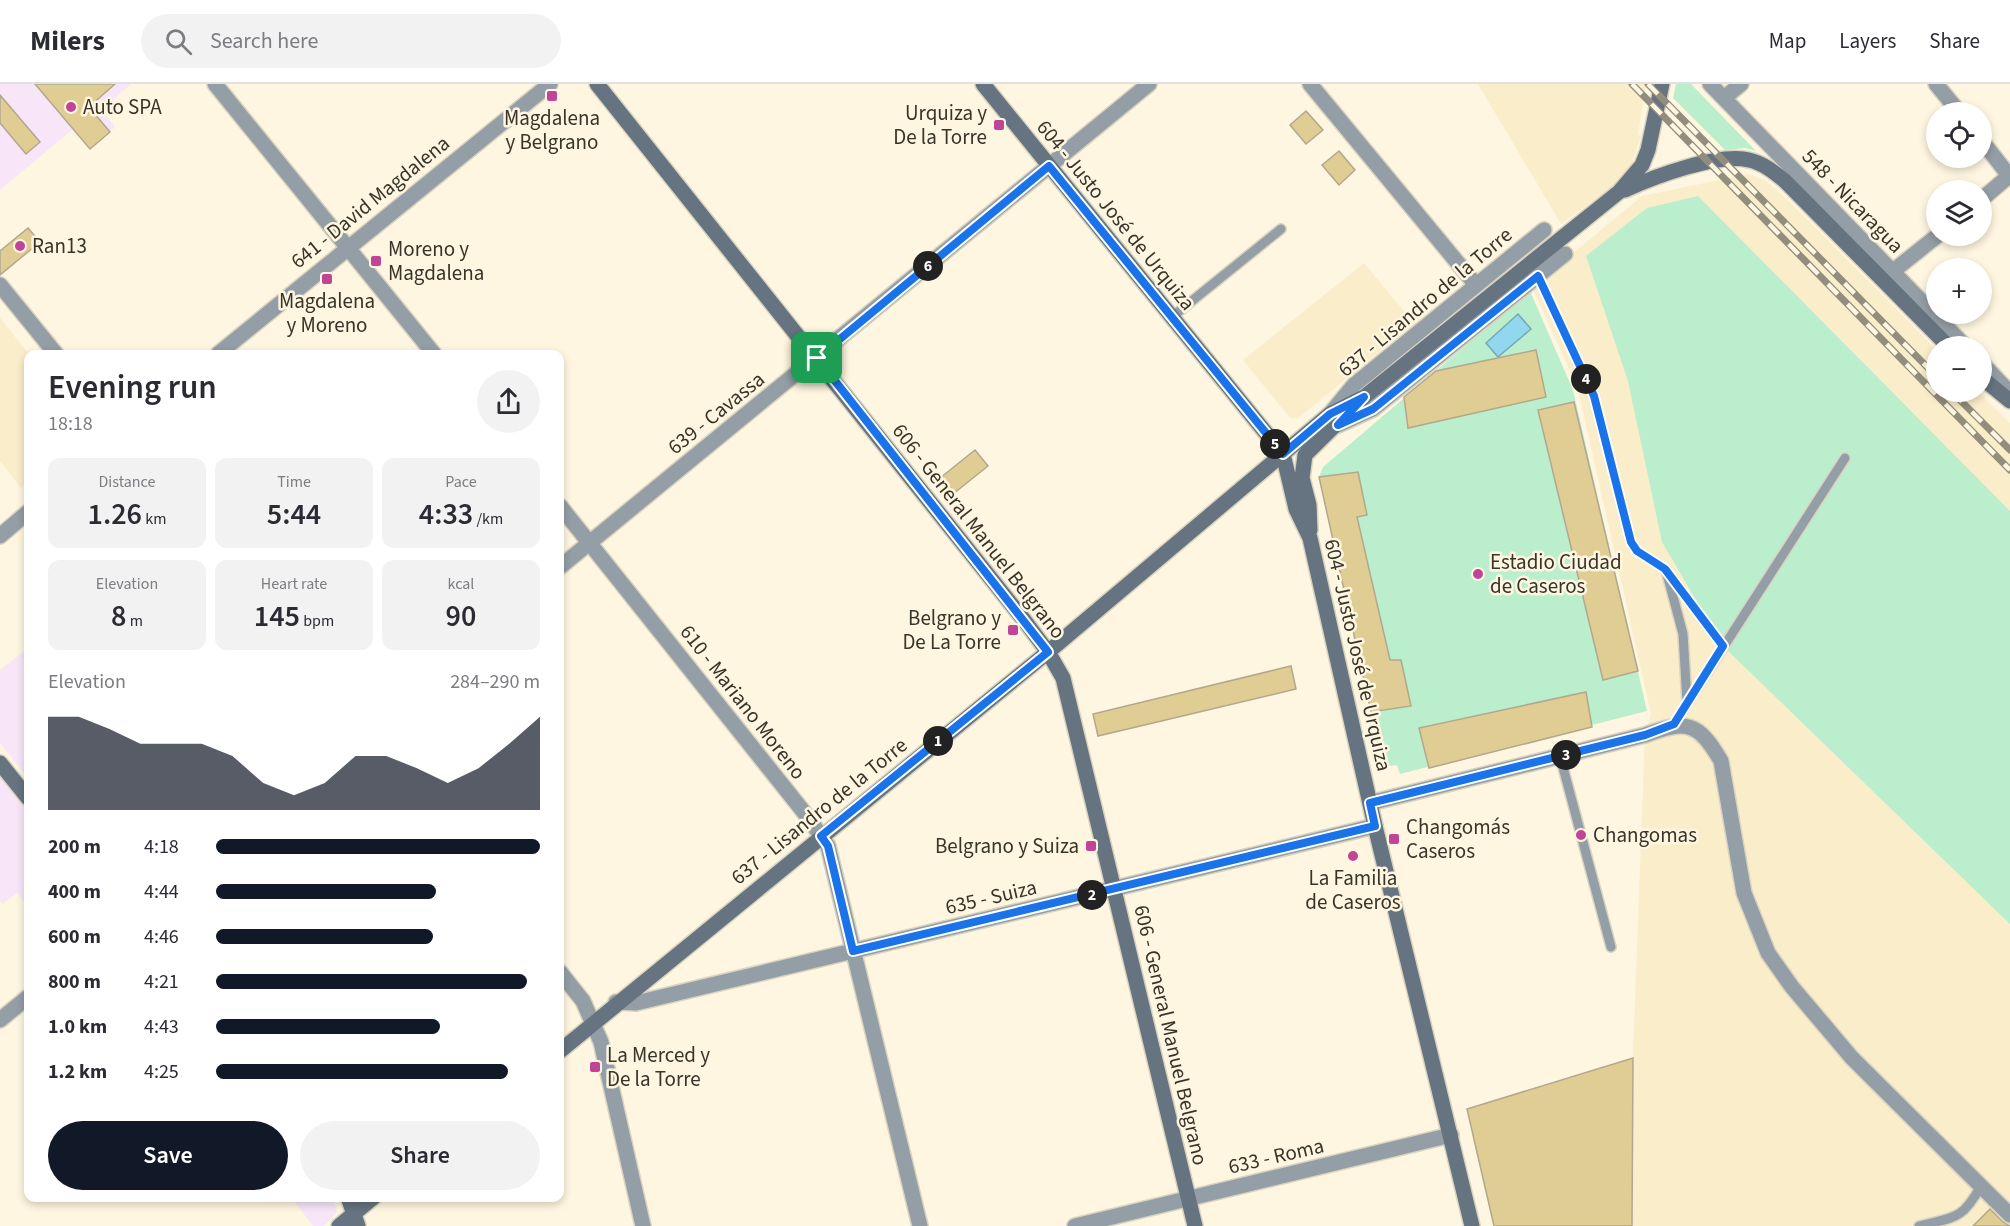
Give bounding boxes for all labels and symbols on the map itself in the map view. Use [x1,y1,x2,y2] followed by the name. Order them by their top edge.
[545,89,559,103] marker: Magdalena y Belgrano
[83,92,162,122] place label: Auto SPA
[893,98,987,152] place label: Urquiza y De la Torre
[64,100,78,114] marker: Auto SPA
[504,103,600,157] place label: Magdalena y Belgrano
[1030,113,1202,317] street label: 604 - Justo José de Urquiza
[992,118,1006,132] marker: Urquiza y De la Torre
[284,128,456,276] street label: 641 - David Magdalena
[1795,142,1911,260] street label: 548 - Nicaragua
[1331,220,1519,384] street label: 637 - Lisandro de la Torre
[32,231,87,261] place label: Ran13
[388,234,484,288] place label: Moreno y Magdalena
[13,239,27,253] marker: Ran13
[913,251,943,281] pin: 6
[369,254,383,268] marker: Moreno y Magdalena
[320,272,334,286] marker: Magdalena y Moreno
[279,286,375,340] place label: Magdalena y Moreno
[791,332,842,383] pin
[1571,364,1601,394] pin: 4
[661,365,771,461] street label: 639 - Cavassa
[885,417,1073,645] street label: 606 - General Manuel Belgrano
[1260,429,1290,459] pin: 5
[1317,536,1399,774] street label: 604 - Justo José de Urquiza
[1490,547,1622,601] place label: Estadio Ciudad de Caseros
[1471,567,1485,581] marker: Estadio Ciudad de Caseros
[902,603,1001,657] place label: Belgrano y De La Torre
[673,618,813,786] street label: 610 - Mariano Moreno
[1006,623,1020,637] marker: Belgrano y De La Torre
[923,726,953,756] pin: 1
[724,730,914,892] street label: 637 - Lisandro de la Torre
[1551,740,1581,770] pin: 3
[1406,812,1510,866] place label: Changomás Caseros
[1593,820,1697,850] place label: Changomas
[1574,828,1588,842] marker: Changomas
[935,831,1079,861] place label: Belgrano y Suiza
[1387,832,1401,846] marker: Changomás Caseros
[1084,839,1098,853] marker: Belgrano y Suiza
[1346,849,1360,863] marker: La Familia de Caseros
[1305,863,1401,917] place label: La Familia de Caseros
[942,872,1040,922] street label: 635 - Suiza
[1077,880,1107,910] pin: 2
[1126,902,1216,1168] street label: 606 - General Manuel Belgrano
[607,1040,710,1094] place label: La Merced y De la Torre
[588,1060,602,1074] marker: La Merced y De la Torre
[1225,1130,1327,1182] street label: 633 - Roma

